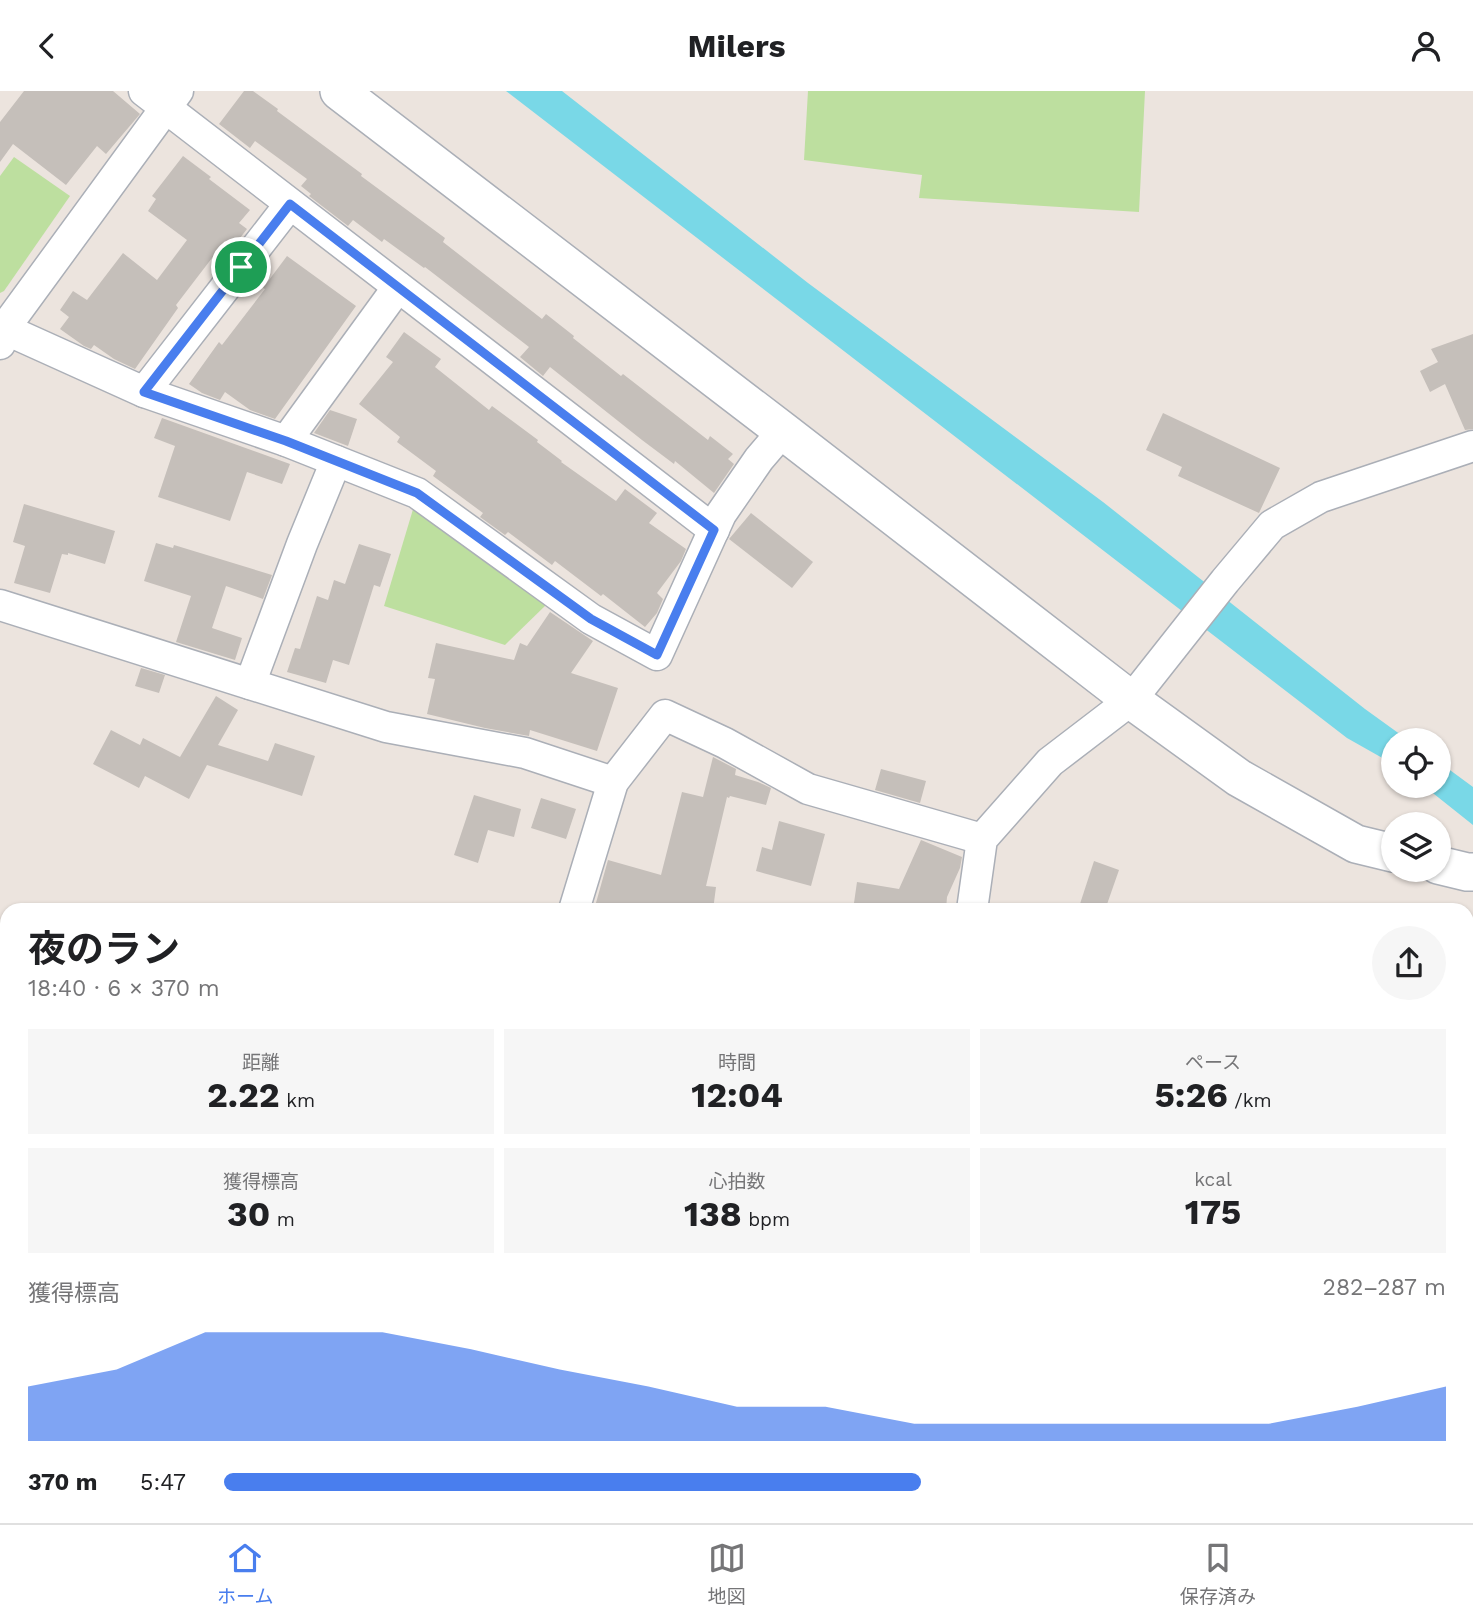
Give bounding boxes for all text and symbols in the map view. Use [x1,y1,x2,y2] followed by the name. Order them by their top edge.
[28,27,66,65] icon: back
[688,27,785,65] text: Milers
[1407,27,1445,65] icon: person
[211,237,271,297] pin
[222,248,260,286] icon: arrive
[1381,728,1451,882] map controls
[1381,728,1451,798] button: locate
[1381,812,1451,882] button: layers
[1372,926,1446,1000] button: share
[28,927,180,971] text: 夜のラン
[28,975,220,1002] text: 18:40 · 6 × 370 m
[242,1051,280,1074] text: 距離
[718,1051,756,1074] text: 時間
[1185,1051,1241,1074] text: ペース
[207,1074,280,1116] text: 2.22
[691,1074,783,1116] text: 12:04
[1154,1074,1228,1116] text: 5:26
[280,1089,315,1112] text: km
[1228,1089,1272,1112] text: /km
[1194,1168,1232,1191] text: kcal
[223,1170,299,1193] text: 獲得標高
[708,1170,766,1193] text: 心拍数
[1185,1191,1241,1233] text: 175
[227,1193,270,1235] text: 30
[684,1193,742,1235] text: 138
[270,1208,295,1231] text: m
[742,1208,790,1231] text: bpm
[1322,1274,1446,1301] text: 282–287 m
[28,1280,120,1307] text: 獲得標高
[28,1469,97,1496] text: 370 m
[140,1469,186,1496] text: 5:47
[217,1539,274,1608] tab: ホーム
[708,1539,746,1608] tab: 地図
[1180,1539,1256,1608] tab: 保存済み

